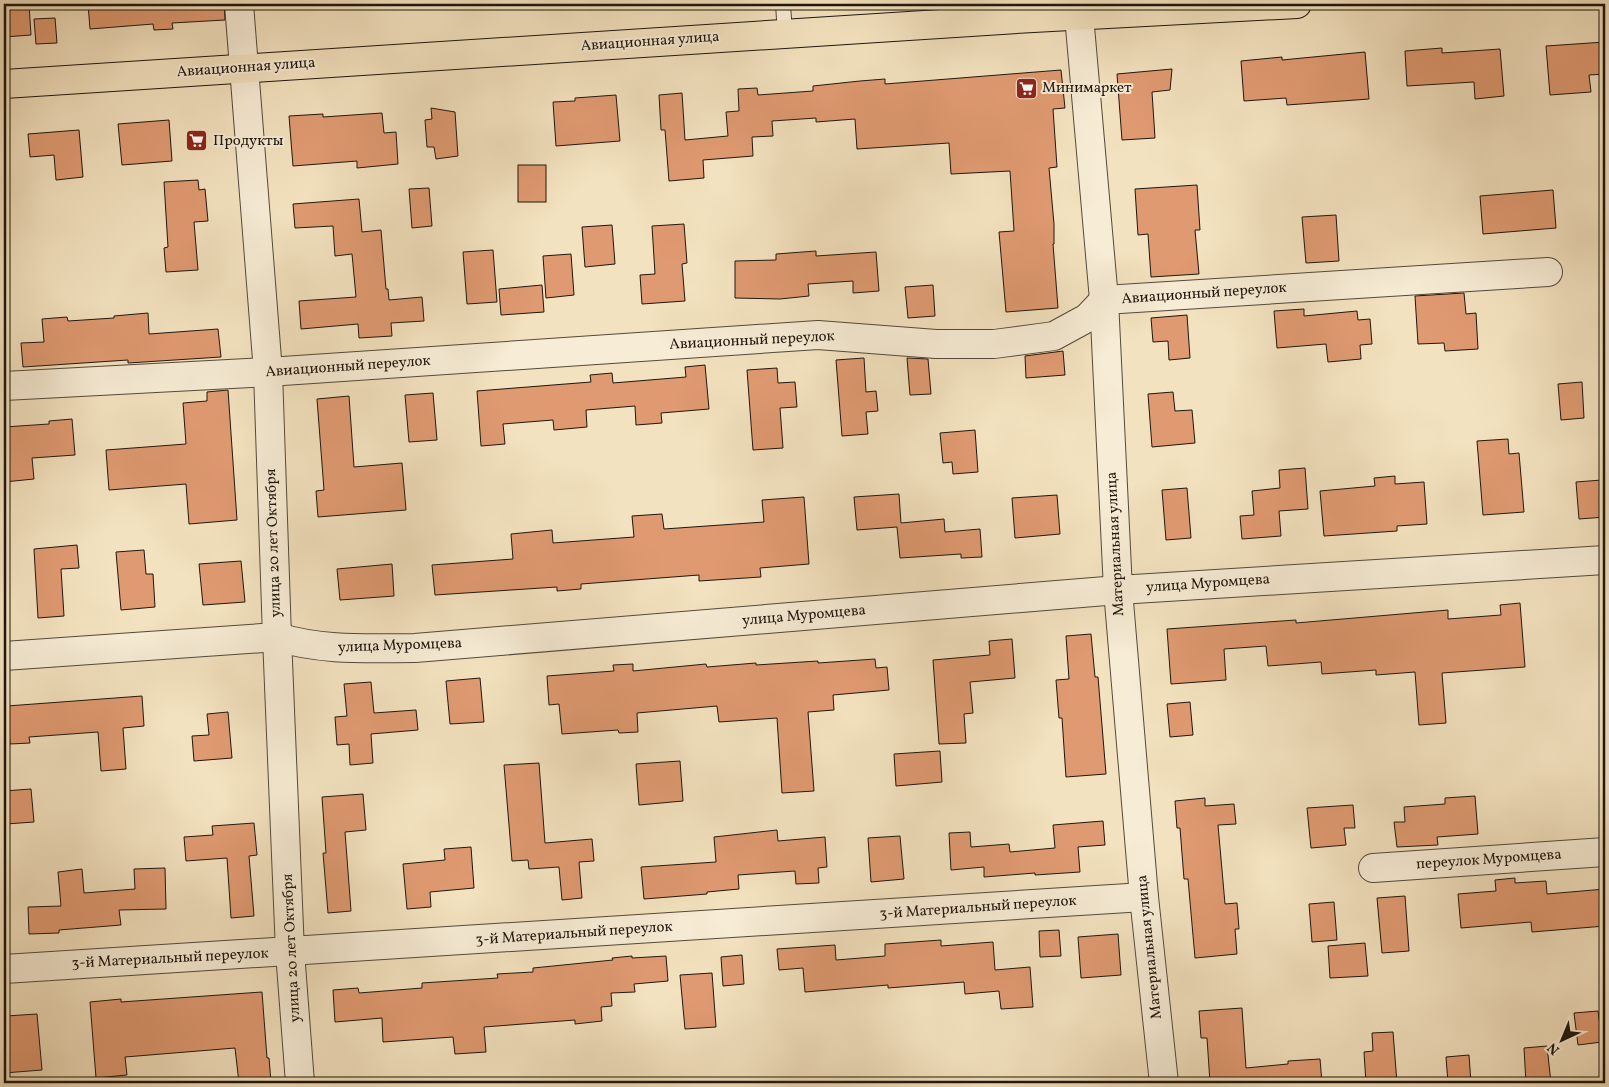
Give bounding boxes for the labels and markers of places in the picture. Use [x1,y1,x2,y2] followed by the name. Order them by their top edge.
[1014,76,1038,100] supermarket icon: Минимаркет
[1042,78,1132,99] place label: Минимаркет
[185,129,209,153] supermarket icon: Продукты
[213,131,284,152] place label: Продукты

